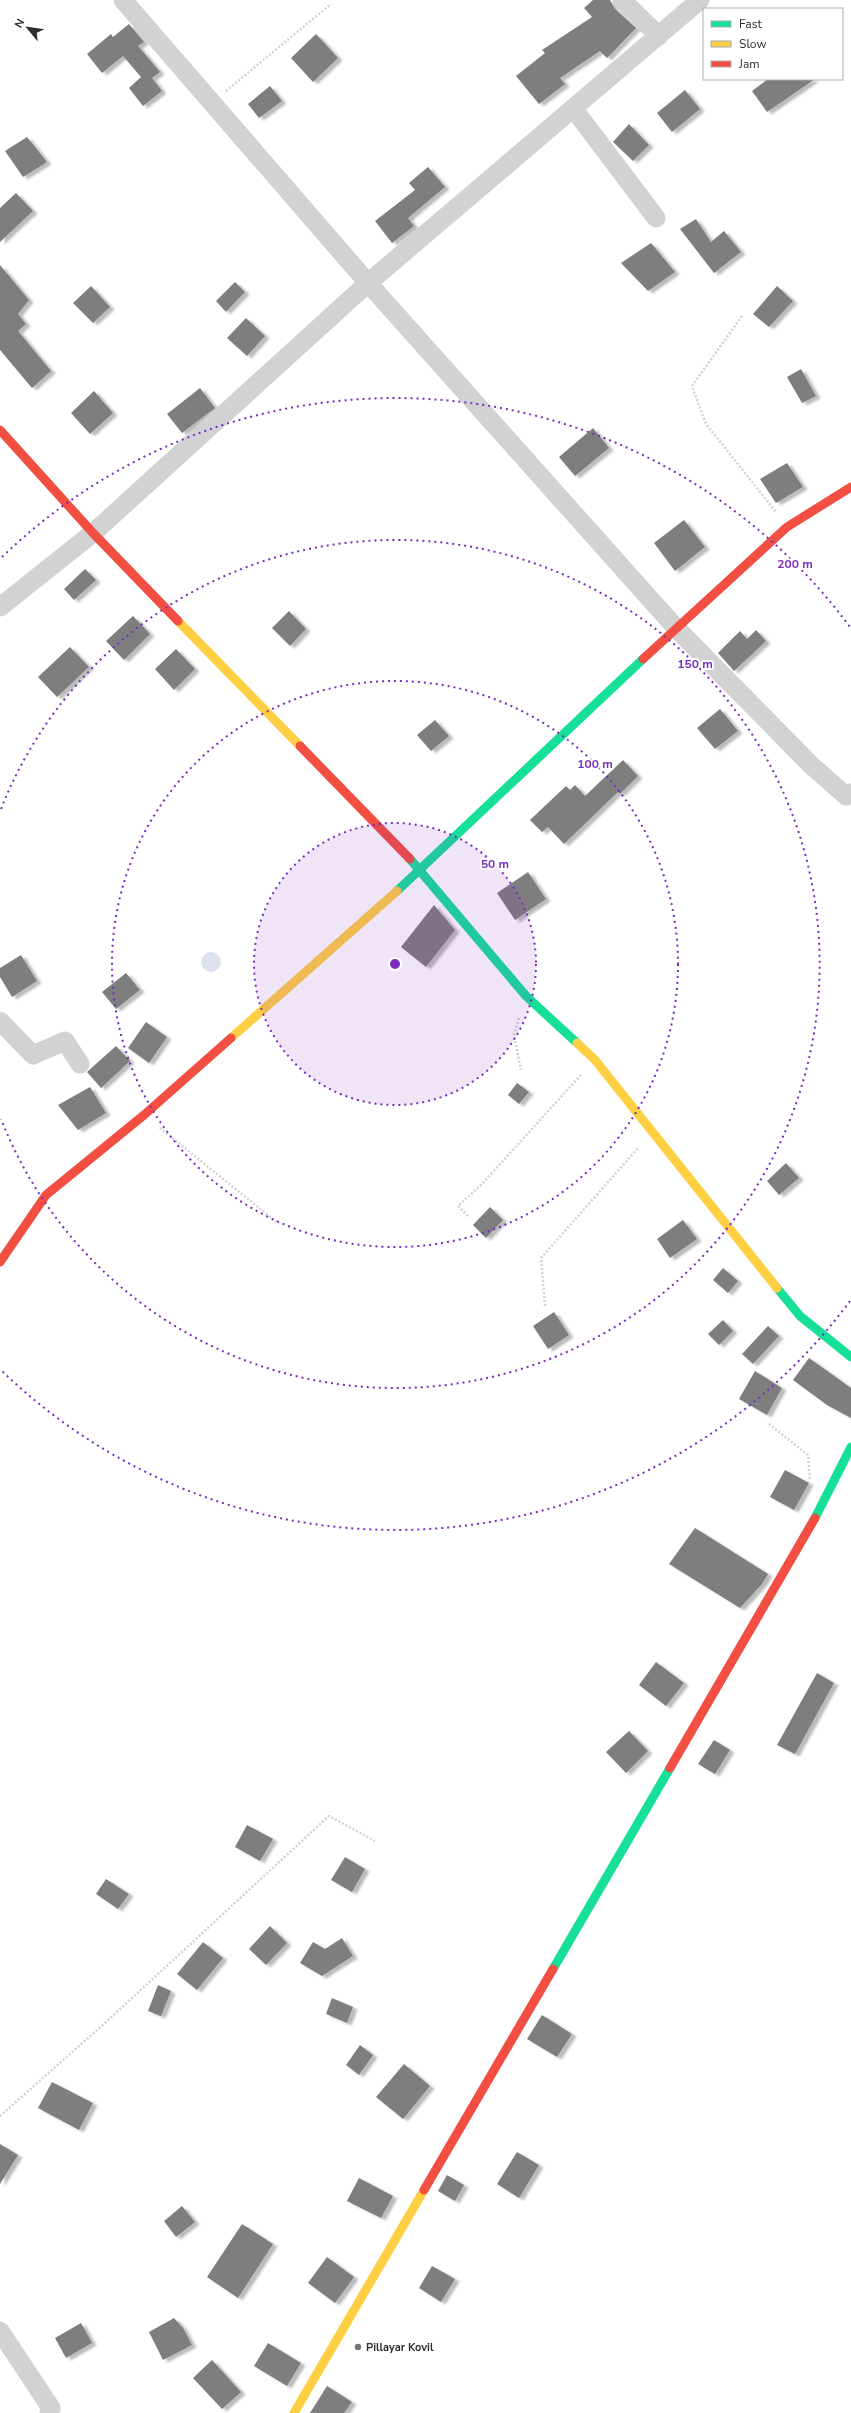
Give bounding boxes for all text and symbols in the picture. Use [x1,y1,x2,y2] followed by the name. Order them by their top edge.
[8,8,48,48] north arrow
[703,8,843,80] legend
[11,16,28,31] text: N
[739,16,762,32] text: Fast
[739,36,767,52] text: Slow
[738,56,760,72] text: Jam
[777,556,813,572] text: 200 m
[677,656,713,672] text: 150 m
[577,756,613,772] text: 100 m
[481,856,509,872] text: 50 m
[388,957,402,971] centre of rings
[366,2340,434,2355] place label: Pillayar Kovil
[353,2342,363,2352] marker: Pillayar Kovil

